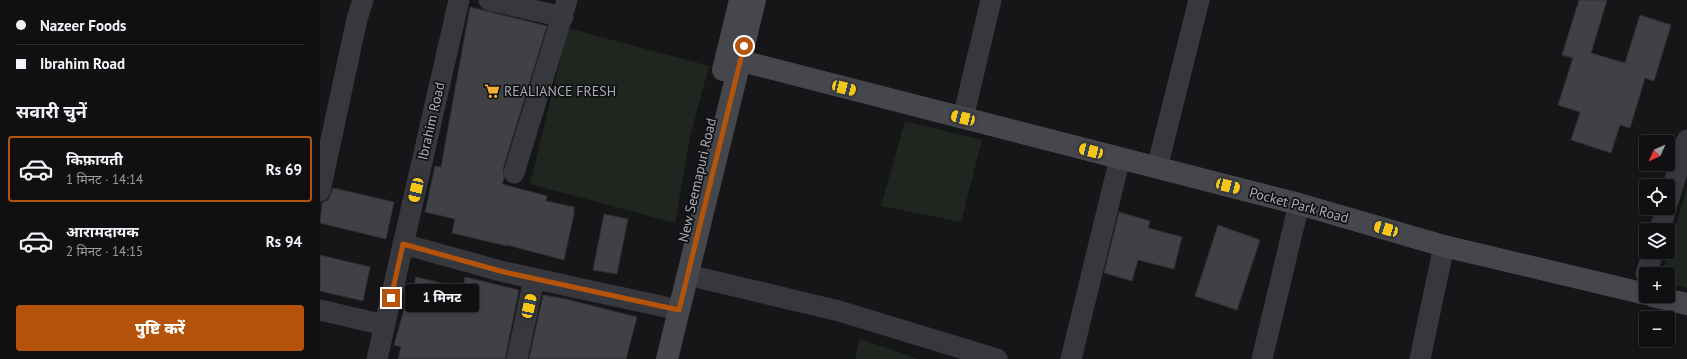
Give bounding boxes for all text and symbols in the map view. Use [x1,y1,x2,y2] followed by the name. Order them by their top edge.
[40,16,126,35] text: Nazeer Foods
[735,37,753,55] route start
[40,54,125,73] text: Ibrahim Road
[831,79,857,97] car
[413,80,449,162] street label: Ibrahim Road
[483,82,501,100] supermarket icon: REALIANCE FRESH
[504,82,616,100] place label: REALIANCE FRESH
[16,100,87,123] text: सवारी चुनें
[950,109,976,127] car
[674,116,720,244] street label: New Seemapuri Road
[1639,135,1675,171] north arrow
[1639,135,1675,347] map controls
[1078,142,1104,160] car
[66,150,123,169] text: किफ़ायती
[18,151,54,187] icon: car
[266,160,302,179] text: Rs 69
[66,171,143,188] text: 1 मिनट · 14:14
[407,177,425,203] car
[1215,177,1241,195] car
[1639,179,1675,215] button: locate
[1247,183,1351,227] street label: Pocket Park Road
[1373,220,1399,238] car
[66,222,139,241] text: आरामदायक
[18,223,54,259] icon: car
[1639,223,1675,259] button: layers
[266,232,302,251] text: Rs 94
[66,243,143,260] text: 2 मिनट · 14:15
[1639,267,1675,303] button: +
[405,284,479,312] callout: 1 मिनट
[382,289,400,307] route end
[423,289,461,306] text: 1 मिनट
[521,293,537,319] car
[16,305,304,351] button: पुष्टि करें
[1639,311,1675,347] button: −

